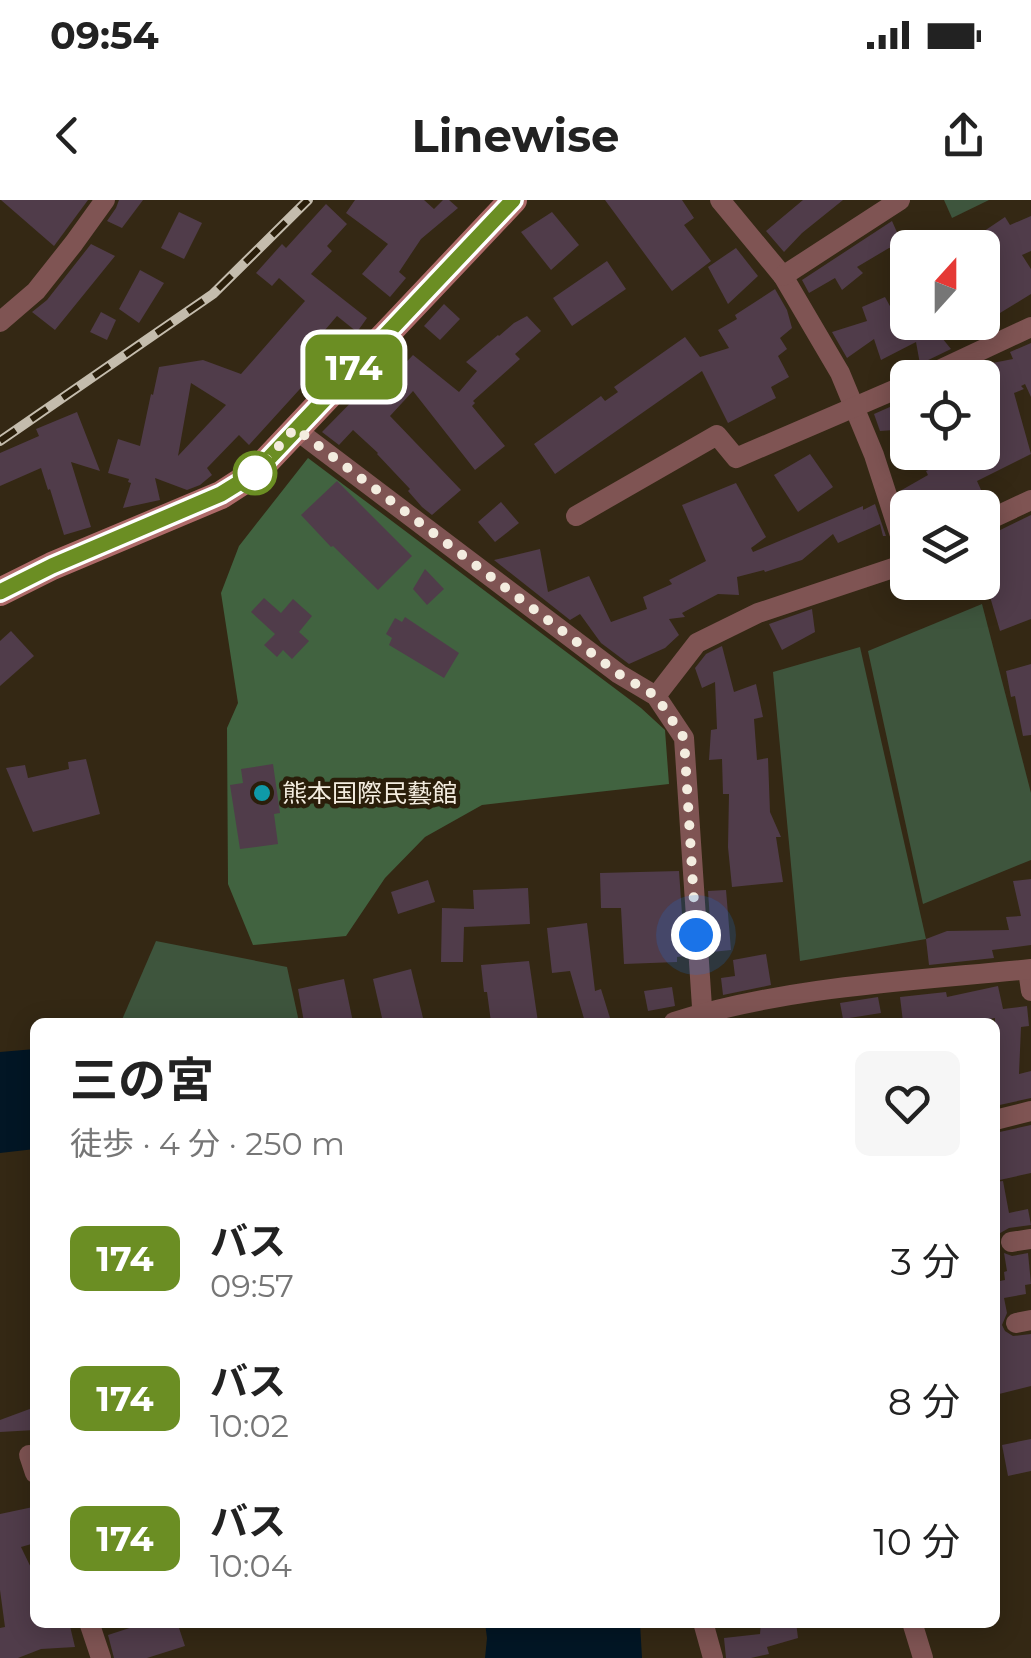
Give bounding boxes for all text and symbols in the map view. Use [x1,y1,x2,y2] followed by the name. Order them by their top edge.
[50,12,159,59] text: 09:54
[40,108,95,163] icon: back
[412,108,619,163] text: Linewise
[936,108,991,163] icon: share
[890,230,1000,340] north arrow
[890,230,1000,600] map controls
[296,334,412,400] line badge: 174
[325,346,383,389] text: 174
[890,360,1000,470] button: locate
[234,452,276,494] unlabelled marker
[890,490,1000,600] button: layers
[282,778,457,808] place label: 熊本国際民藝館
[251,782,273,804] marker: 熊本国際民藝館
[671,910,721,960] your location
[70,1051,214,1109] text: 三の宮
[855,1051,960,1156] button: heart
[70,1124,345,1163] text: 徒歩 · 4 分 · 250 m
[210,1218,286,1265] text: バス
[96,1237,154,1280] text: 174
[891,1238,960,1285] text: 3 分
[210,1266,294,1305] text: 09:57
[210,1358,286,1405] text: バス
[96,1377,154,1420] text: 174
[888,1378,960,1425] text: 8 分
[210,1406,289,1445] text: 10:02
[210,1498,286,1545] text: バス
[96,1517,154,1560] text: 174
[873,1518,960,1565] text: 10 分
[210,1546,292,1585] text: 10:04

